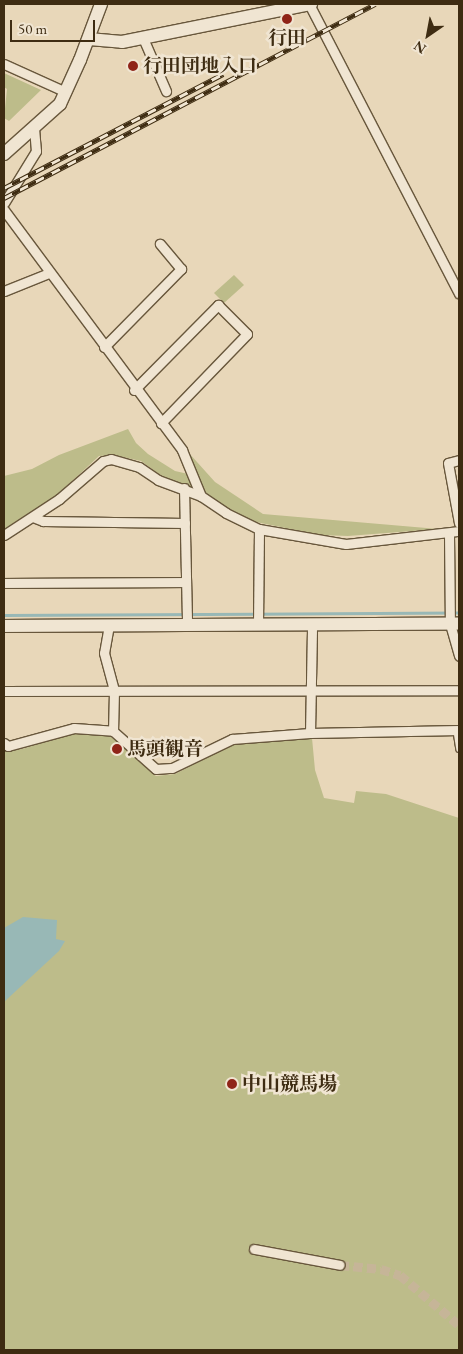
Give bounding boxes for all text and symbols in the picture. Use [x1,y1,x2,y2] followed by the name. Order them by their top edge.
[12,10,98,42] scale bar
[403,10,453,60] north arrow
[281,13,293,25] marker: 行田
[18,19,47,38] text: 50 m
[268,27,306,49] place label: 行田
[410,37,429,58] text: N
[143,55,257,77] place label: 行田団地入口
[127,60,139,72] marker: 行田団地入口
[127,738,203,760] place label: 馬頭観音
[111,743,123,755] marker: 馬頭観音
[242,1073,337,1095] place label: 中山競馬場
[226,1078,238,1090] marker: 中山競馬場

